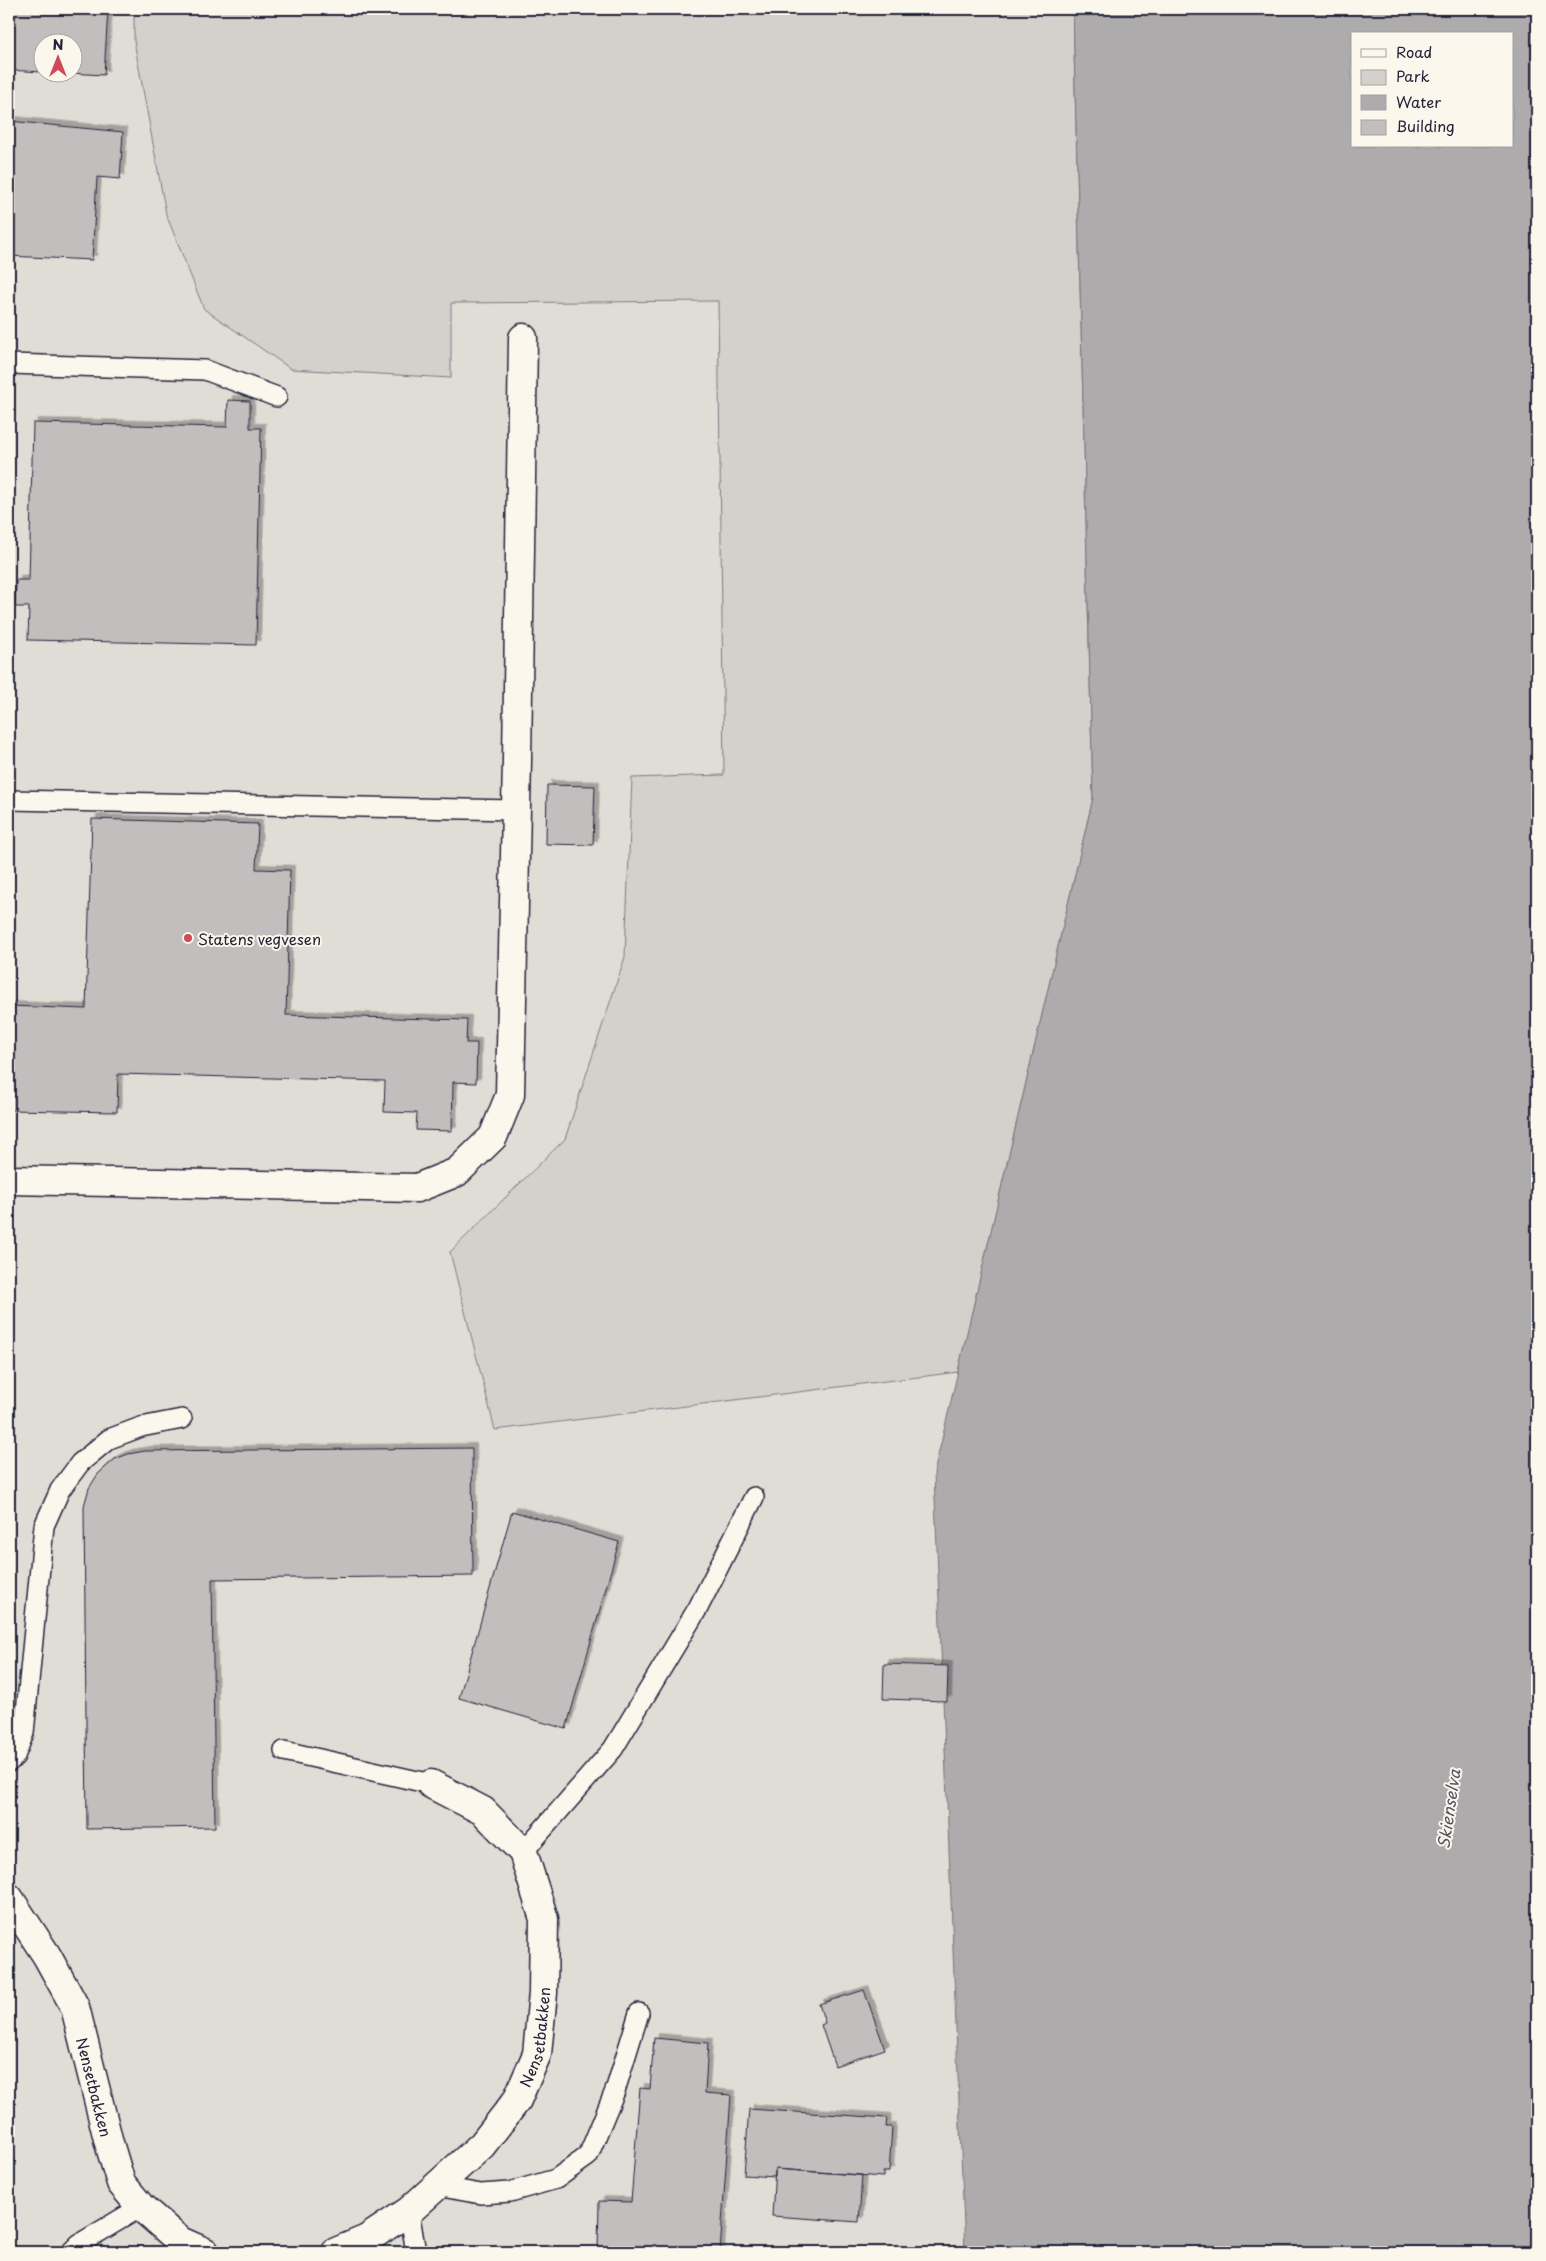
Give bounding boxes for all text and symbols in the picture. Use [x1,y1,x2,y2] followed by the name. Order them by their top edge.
[32,32,82,82] north arrow
[1351,32,1514,148] legend
[52,34,64,55] text: N
[1396,40,1432,63] text: Road
[1396,64,1430,87] text: Park
[1396,90,1441,113] text: Water
[1396,114,1455,137] text: Building
[198,927,321,950] place label: Statens vegvesen
[182,932,194,944] marker: Statens vegvesen
[1431,1767,1466,1850] water label: Skienselva
[513,1987,555,2090] street label: Nensetbakken
[72,2035,119,2139] street label: Nensetbakken

